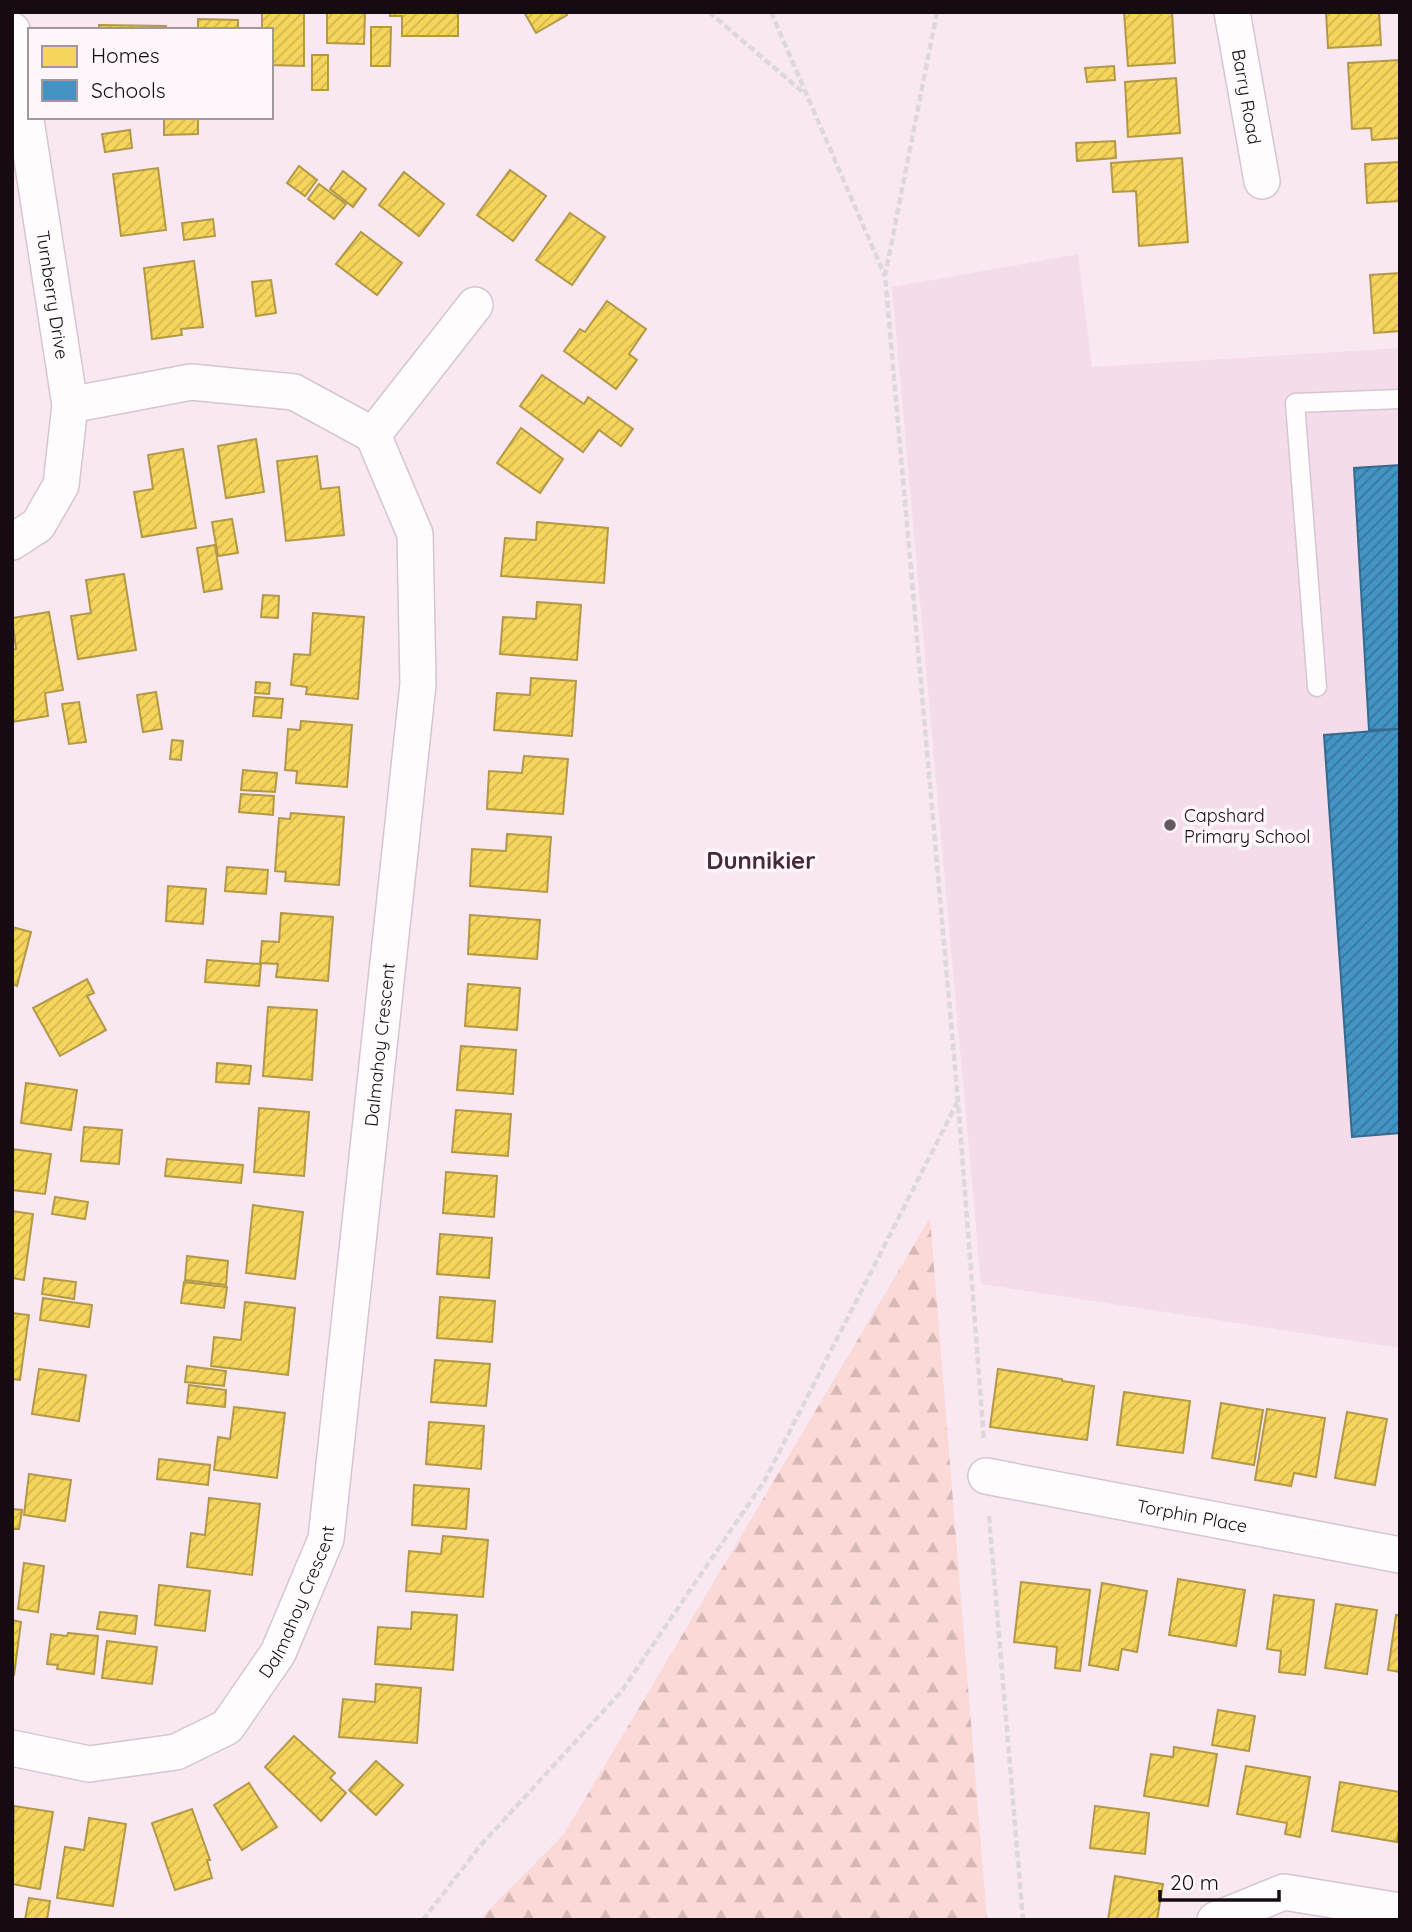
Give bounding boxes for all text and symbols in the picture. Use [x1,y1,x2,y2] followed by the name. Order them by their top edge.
[28,28,273,119] legend
[91,42,160,68] text: Homes
[1227,47,1267,146] street label: Barry Road
[91,77,166,103] text: Schools
[32,229,74,361] street label: Turnberry Drive
[1184,804,1310,848] place label: Capshard Primary School
[1162,817,1178,833] marker: Capshard Primary School
[706,845,816,875] district label: Dunnikier
[359,962,399,1128] street label: Dalmahoy Crescent
[1135,1494,1250,1537] street label: Torphin Place
[253,1524,339,1682] street label: Dalmahoy Crescent
[1160,1858,1279,1902] scale bar
[1170,1869,1219,1895] text: 20 m

